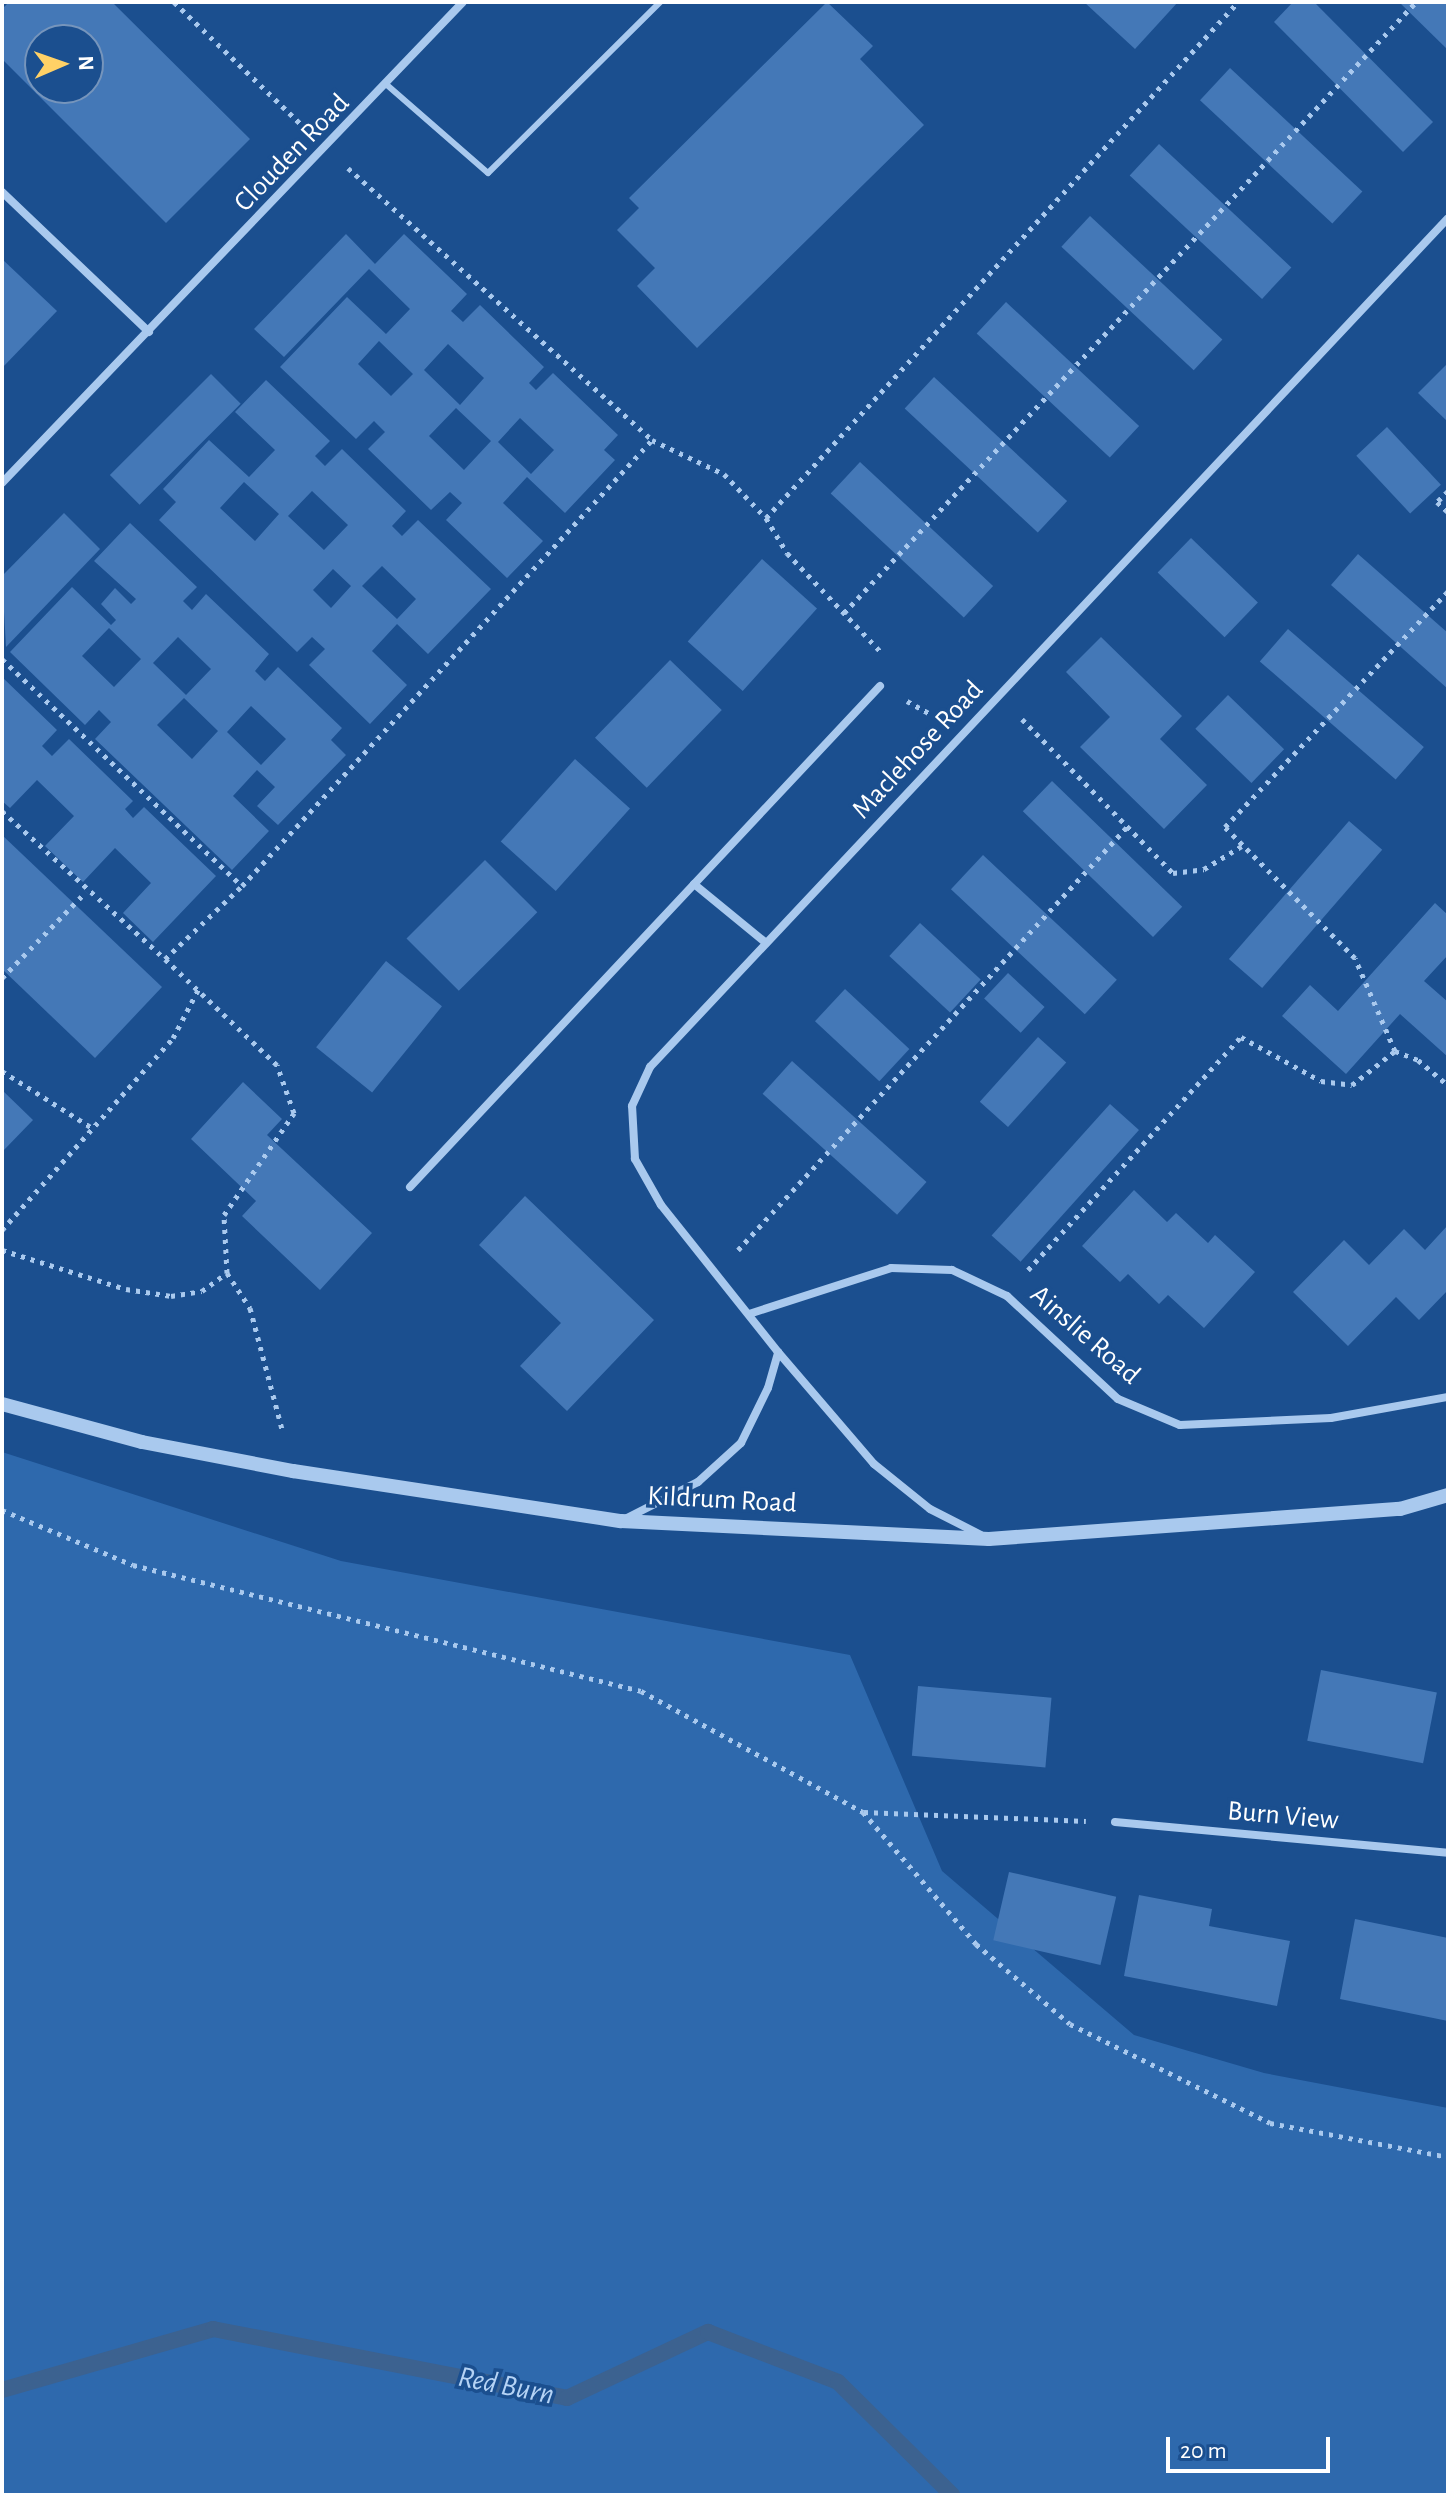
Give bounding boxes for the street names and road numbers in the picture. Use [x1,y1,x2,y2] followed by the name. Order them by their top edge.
[227,87,357,219] street label: Clouden Road
[845,674,991,826] street label: Maclehose Road
[1023,1278,1147,1392] street label: Ainslie Road
[647,1479,797,1521] street label: Kildrum Road
[1226,1794,1340,1838] street label: Burn View

